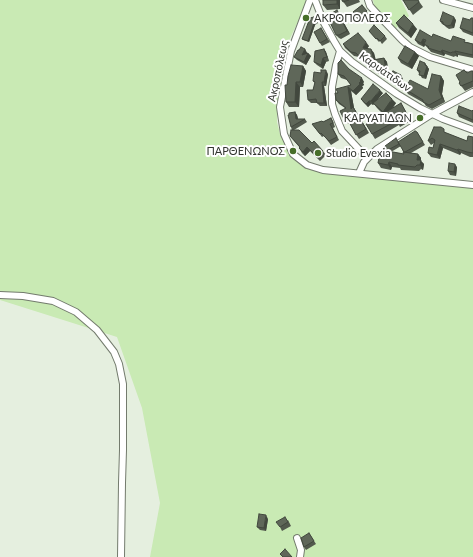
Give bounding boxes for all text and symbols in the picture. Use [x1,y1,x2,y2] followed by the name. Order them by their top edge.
[314,11,391,25] place label: ΑΚΡΟΠΟΛΕΩΣ
[301,13,311,23] marker: ΑΚΡΟΠΟΛΕΩΣ
[265,39,291,103] street label: Ακροπόλεως
[357,49,413,95] street label: Καρυάτιδων
[344,111,412,125] place label: ΚΑΡΥΑΤΙΔΩΝ
[415,113,425,123] marker: ΚΑΡΥΑΤΙΔΩΝ
[206,144,285,158] place label: ΠΑΡΘΕΝΩΝΟΣ
[288,146,298,156] marker: ΠΑΡΘΕΝΩΝΟΣ
[326,146,391,160] place label: Studio Evexia
[313,148,323,158] marker: Studio Evexia

